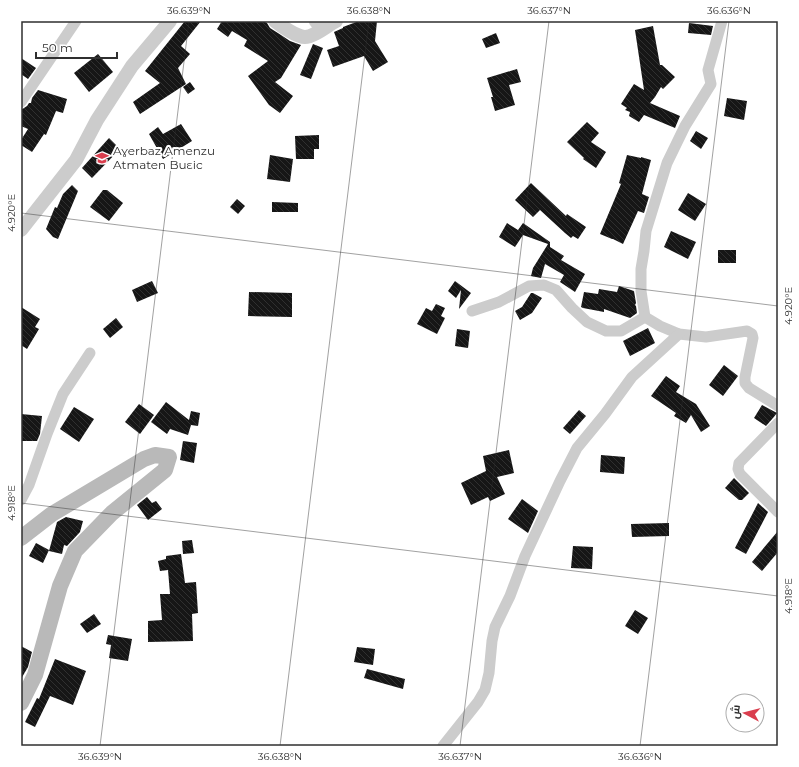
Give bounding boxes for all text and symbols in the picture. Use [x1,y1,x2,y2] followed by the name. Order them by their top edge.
[167,4,211,17] text: 36.639°N
[347,4,391,17] text: 36.638°N
[527,4,571,17] text: 36.637°N
[707,4,751,17] text: 36.636°N
[36,34,117,60] scale bar
[42,40,73,55] text: 50 m
[113,143,215,172] place label: Aɣerbaz Amenzu Atmaten Buɛic
[94,150,110,166] school or university icon: Aɣerbaz Amenzu Atmaten Buɛic
[5,194,18,232] text: 4.920°E
[782,287,795,325] text: 4.920°E
[5,485,18,521] text: 4.918°E
[782,578,795,614] text: 4.918°E
[725,693,765,733] north arrow
[727,704,743,720] text: ش
[78,750,122,763] text: 36.639°N
[258,750,302,763] text: 36.638°N
[438,750,482,763] text: 36.637°N
[618,750,662,763] text: 36.636°N

